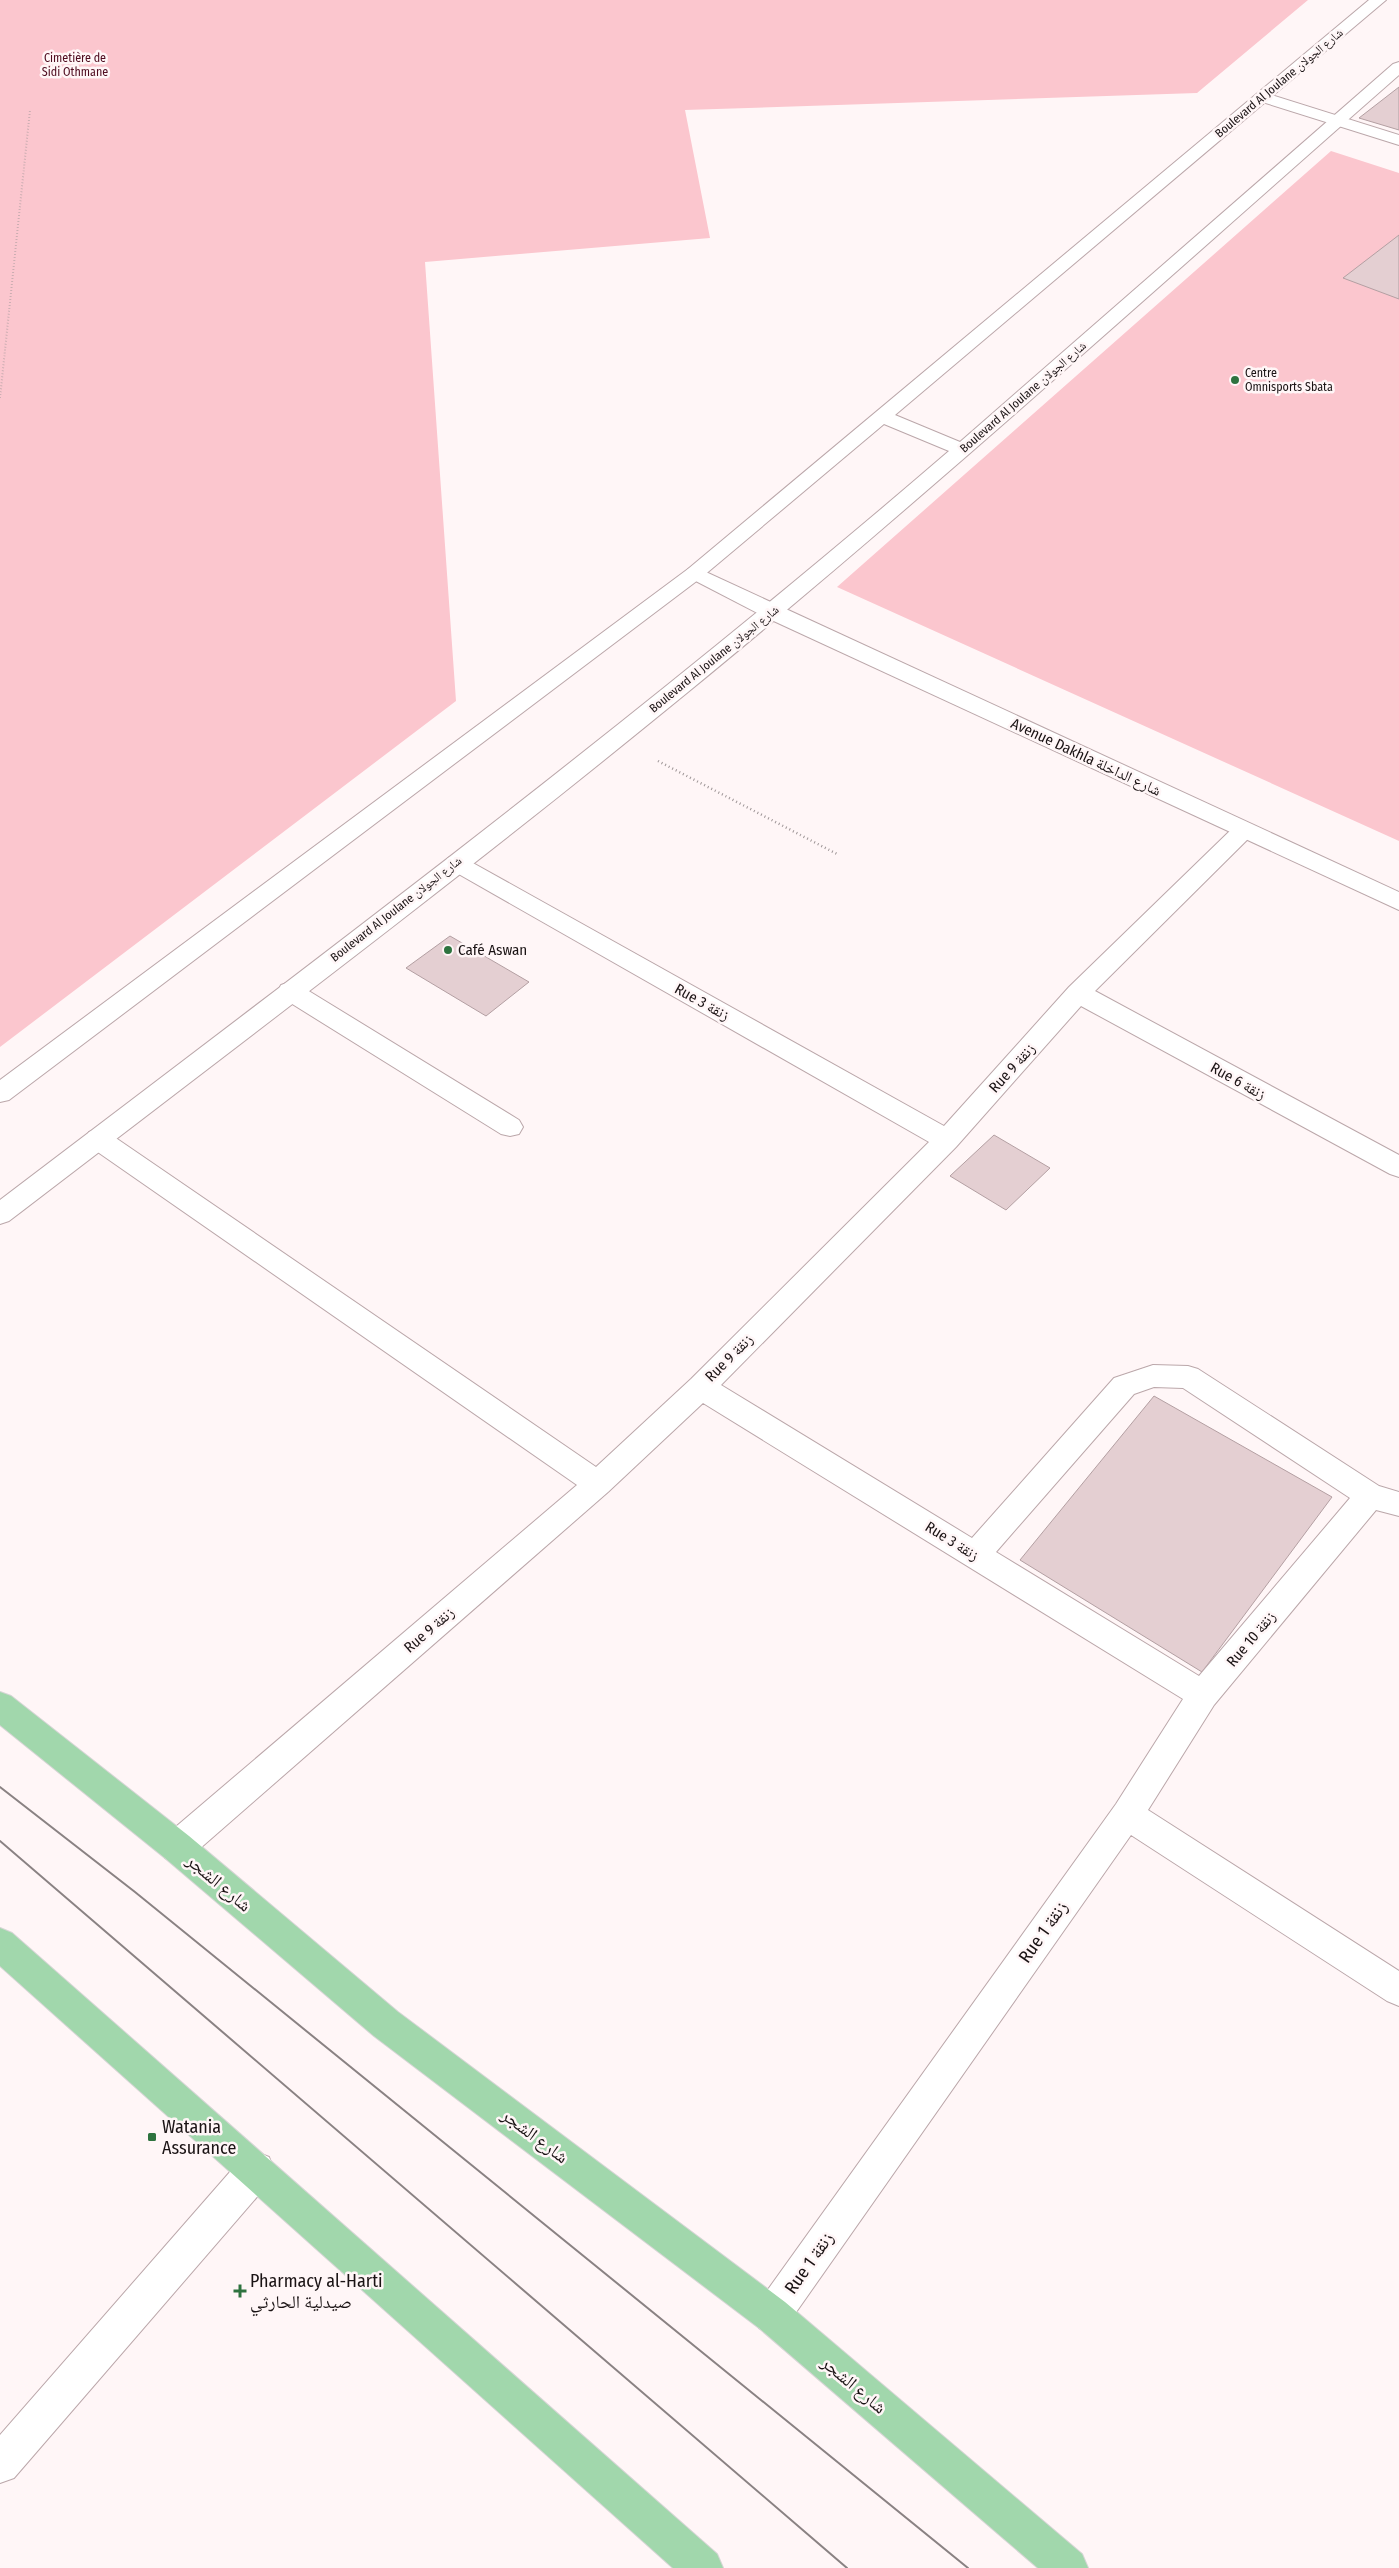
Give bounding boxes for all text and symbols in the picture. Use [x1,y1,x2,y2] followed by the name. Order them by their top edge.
[1212,25,1346,141] street label: Boulevard Al Joulane شارع الجولان
[42,51,108,79] park label: Cimetière de Sidi Othmane
[957,338,1090,456] street label: Boulevard Al Joulane شارع الجولان
[1245,366,1333,394] place label: Centre Omnisports Sbata
[1229,374,1241,386] marker: Centre Omnisports Sbata
[646,602,782,716] street label: Boulevard Al Joulane شارع الجولان
[1008,714,1164,801] street label: Avenue Dakhla شارع الداخلة
[328,853,465,965] street label: Boulevard Al Joulane شارع الجولان
[458,941,527,959] place label: Café Aswan
[442,944,454,956] marker: Café Aswan
[672,980,733,1024] street label: Rue 3 زنقة
[985,1039,1039,1096] street label: Rue 9 زنقة
[1207,1058,1269,1104] street label: Rue 6 زنقة
[701,1330,757,1386] street label: Rue 9 زنقة
[922,1518,982,1565] street label: Rue 3 زنقة
[400,1603,458,1657] street label: Rue 9 زنقة
[1223,1608,1279,1670] street label: Rue 10 زنقة
[181,1849,256,1916] street label: شارع الشجر
[1014,1897,1072,1967] street label: Rue 1 زنقة
[497,2103,573,2168] street label: شارع الشجر
[162,2116,236,2159] place label: Watania Assurance
[146,2131,158,2143] marker: Watania Assurance
[780,2228,838,2298] street label: Rue 1 زنقة
[250,2270,383,2317] place label: Pharmacy al-Harti صيدلية الحارثي
[234,2285,246,2297] marker: Pharmacy al-Harti صيدلية الحارثي
[816,2351,891,2418] street label: شارع الشجر

